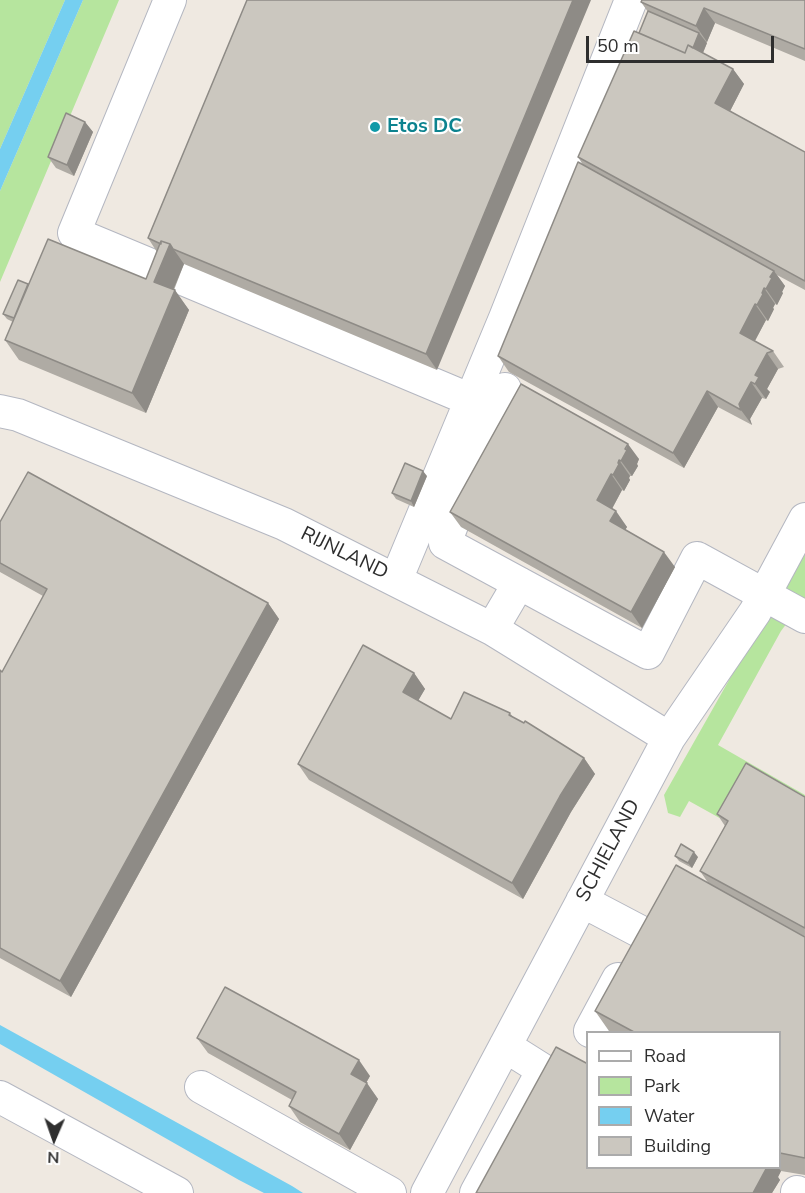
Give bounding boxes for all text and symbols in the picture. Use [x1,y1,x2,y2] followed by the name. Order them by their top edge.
[589,24,776,62] scale bar
[597,34,639,58] text: 50 m
[387,115,462,139] place label: Etos DC
[368,120,382,134] marker: Etos DC
[296,523,392,585] street label: RIJNLAND
[572,796,646,906] street label: SCHIELAND
[586,1031,781,1169] legend
[644,1044,686,1068] text: Road
[644,1074,680,1098] text: Park
[644,1104,695,1128] text: Water
[24,1109,84,1169] north arrow
[644,1134,711,1158] text: Building
[47,1146,60,1168] text: N

